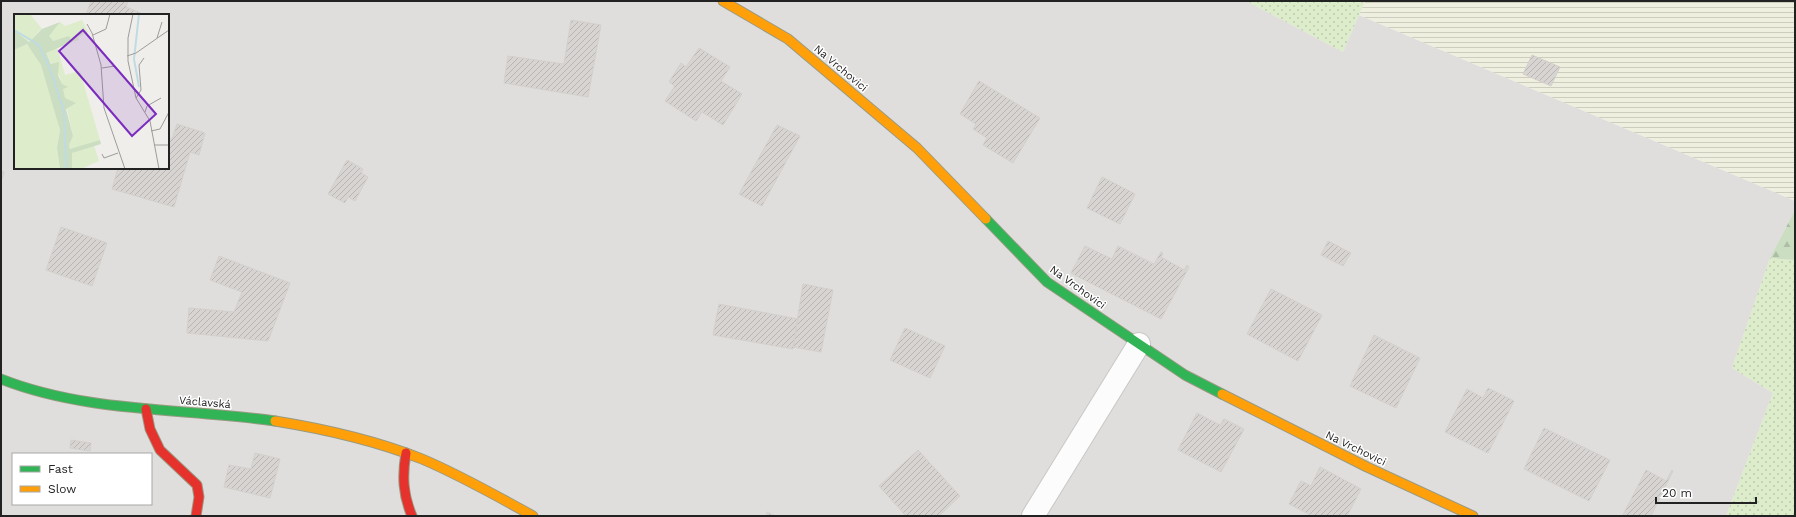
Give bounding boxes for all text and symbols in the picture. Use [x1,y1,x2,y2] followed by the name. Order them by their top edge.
[14,14,169,169] inset map
[811,42,870,95] street label: Na Vrchovici
[1047,263,1108,312] street label: Na Vrchovici
[178,394,231,411] street label: Václavská
[1323,428,1388,469] street label: Na Vrchovici
[12,453,152,505] legend
[48,462,73,476] text: Fast
[1656,479,1756,505] scale bar
[48,482,76,496] text: Slow
[1662,486,1692,500] text: 20 m

